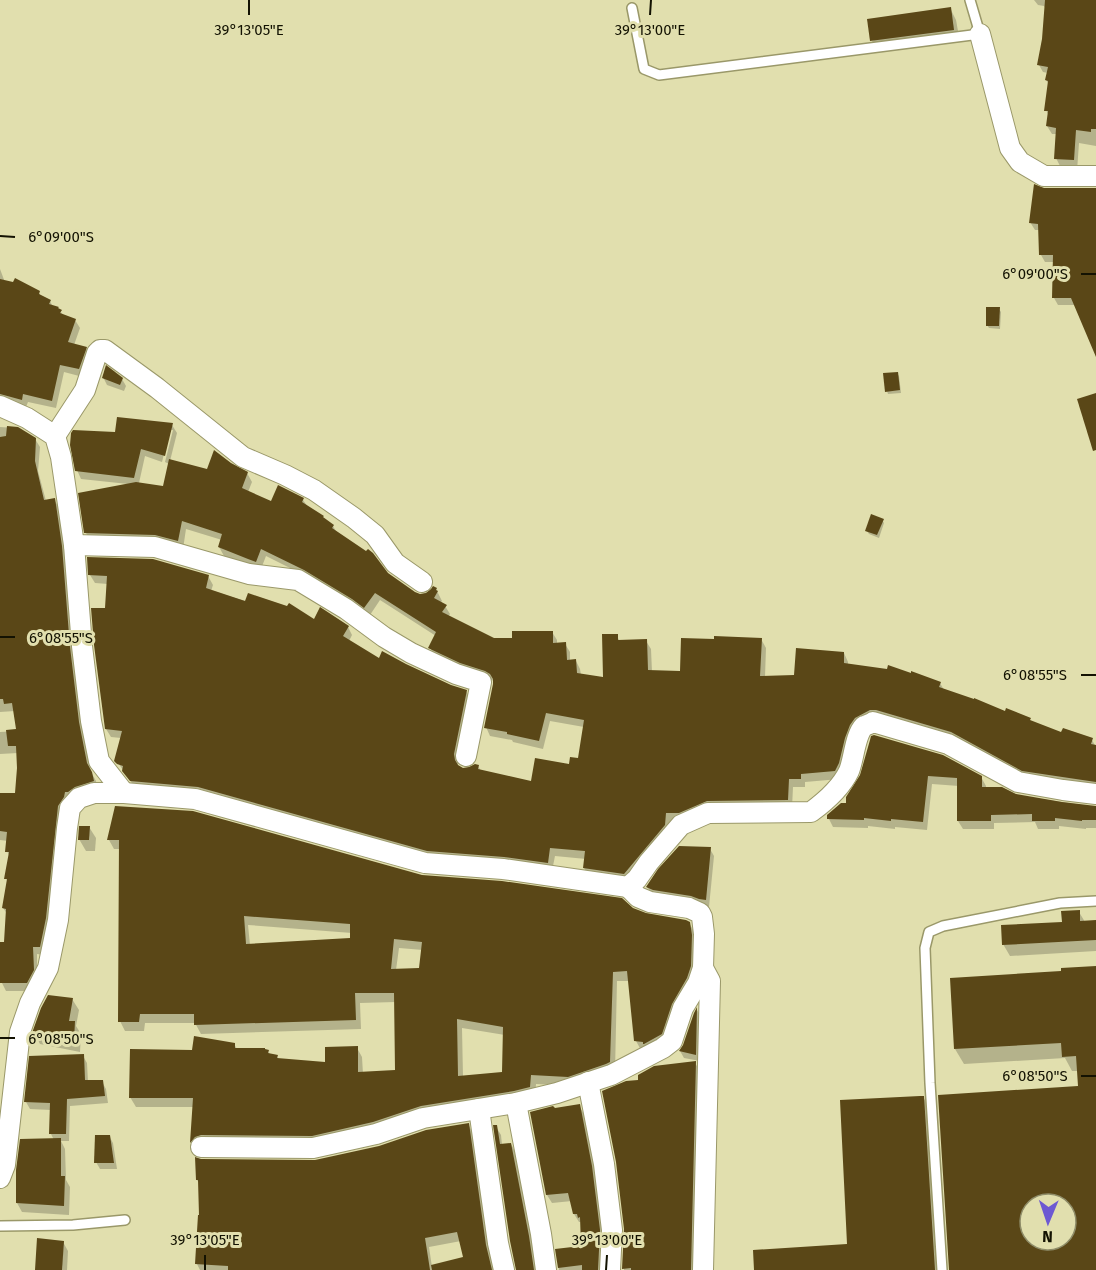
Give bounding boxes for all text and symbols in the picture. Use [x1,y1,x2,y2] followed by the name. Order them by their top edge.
[214,21,284,39] text: 39°13'05"E
[615,21,685,39] text: 39°13'00"E
[28,228,94,246] text: 6°09'00"S
[1002,265,1068,283] text: 6°09'00"S
[29,629,93,647] text: 6°08'55"S
[1003,666,1067,684] text: 6°08'55"S
[28,1030,94,1048] text: 6°08'50"S
[1002,1067,1068,1085] text: 6°08'50"S
[1018,1192,1078,1252] north arrow
[1042,1227,1053,1246] text: N
[170,1231,240,1249] text: 39°13'05"E
[572,1231,642,1249] text: 39°13'00"E

